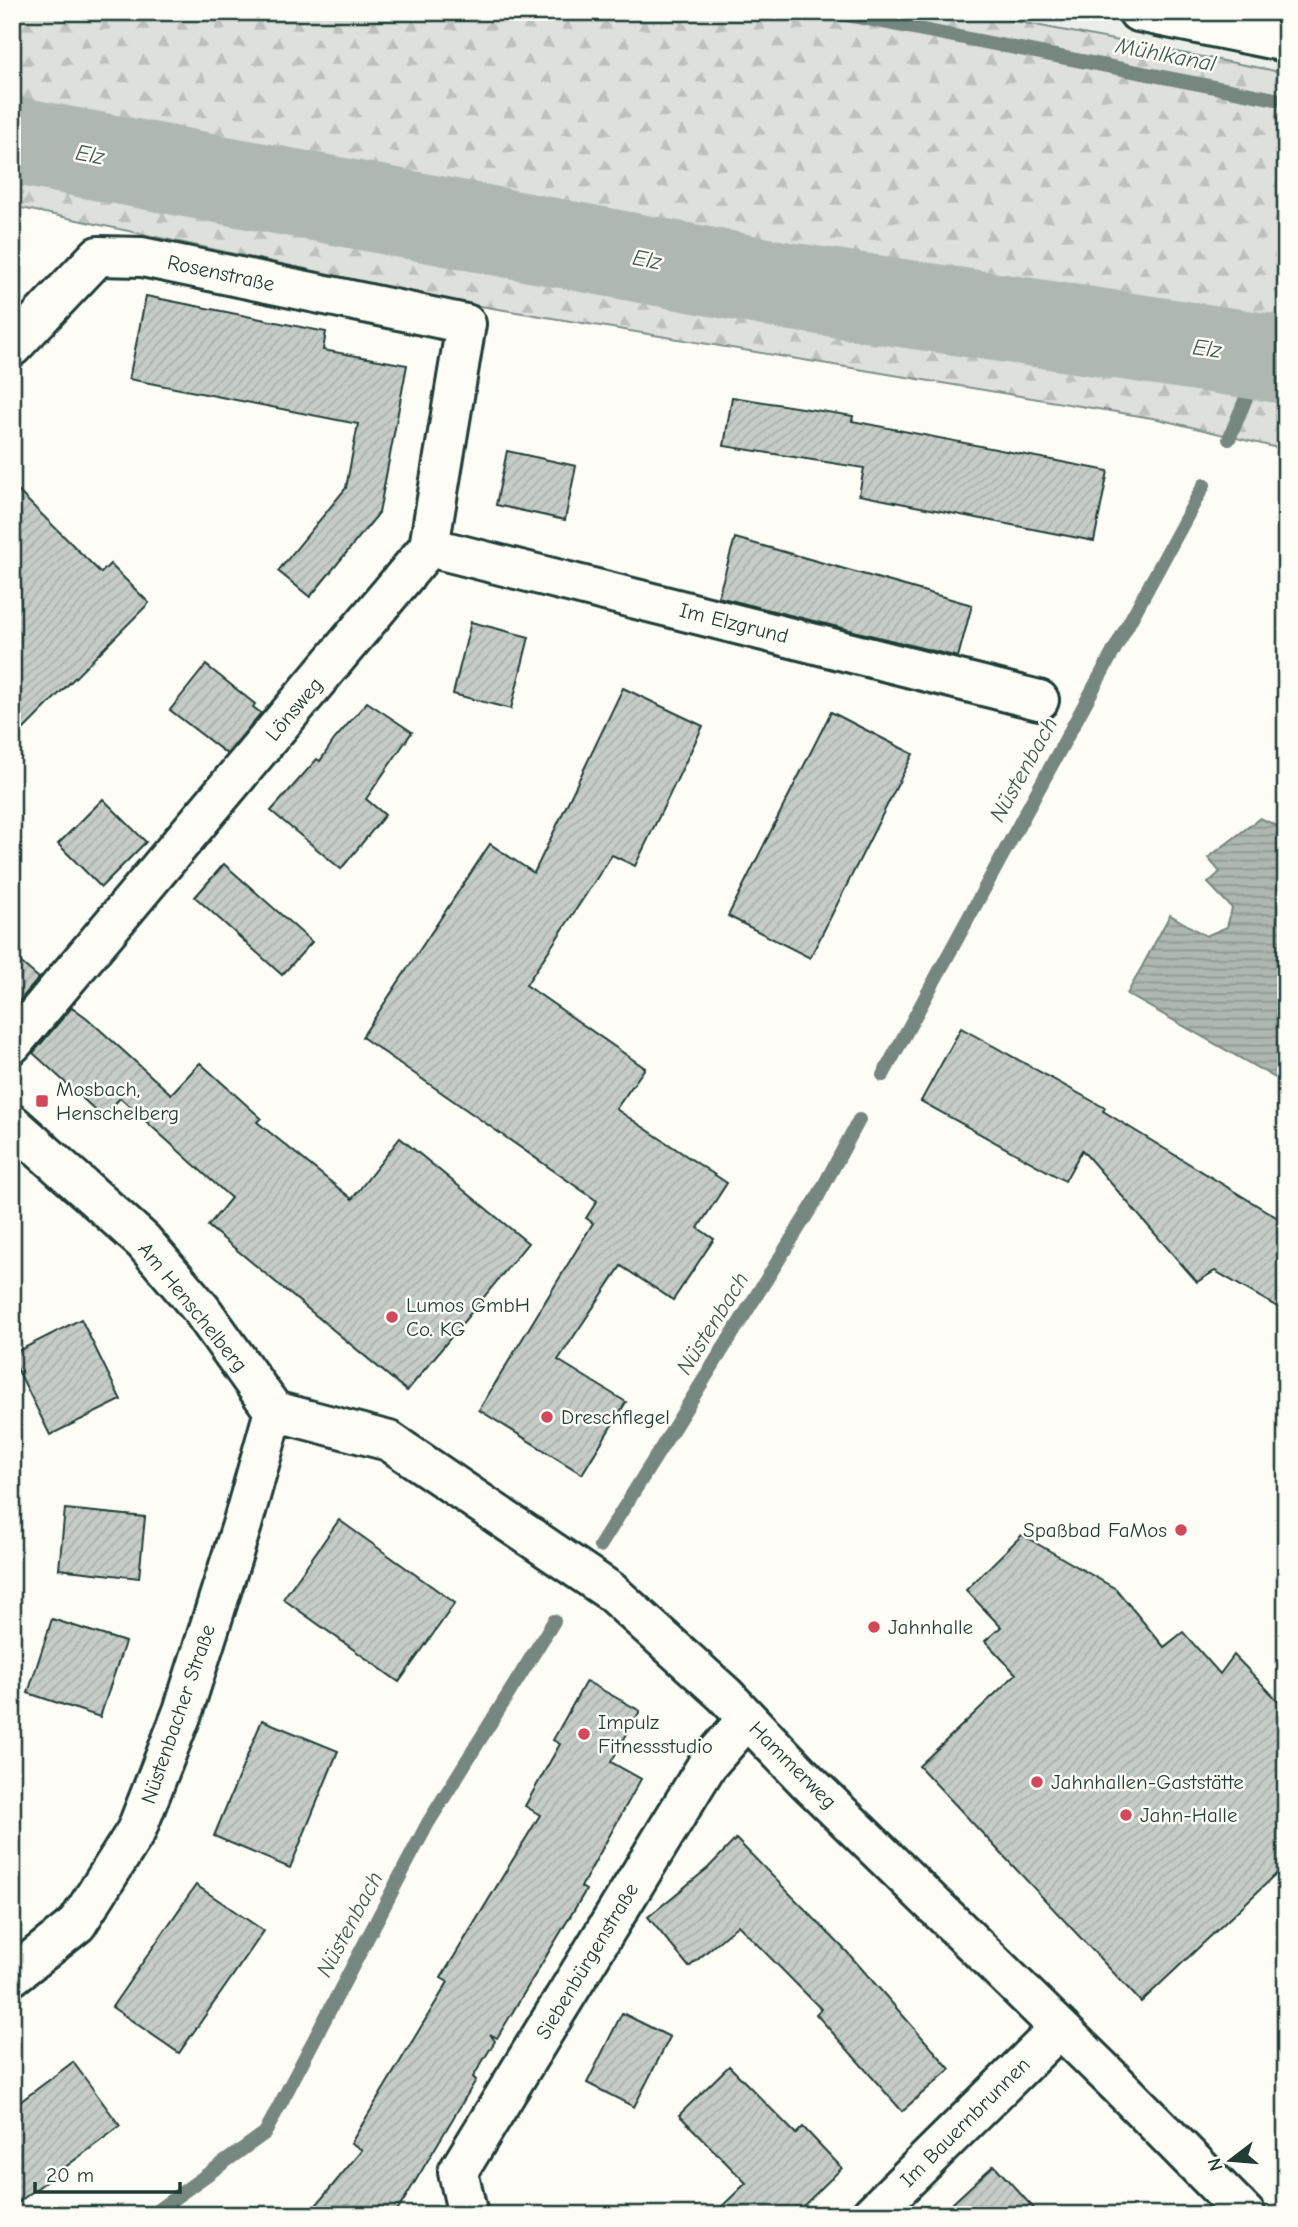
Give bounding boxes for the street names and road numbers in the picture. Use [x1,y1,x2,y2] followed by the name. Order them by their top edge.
[165,250,277,296] street label: Rosenstraße
[677,598,791,648] street label: Im Elzgrund
[261,672,327,746] street label: Lönsweg
[133,1237,253,1377] street label: Am Henschelberg
[136,1621,220,1807] street label: Nüstenbacher Straße
[744,1716,842,1814] street label: Hammerweg
[531,1878,643,2044] street label: Siebenbürgenstraße
[895,2052,1035,2192] street label: Im Bauernbrunnen

